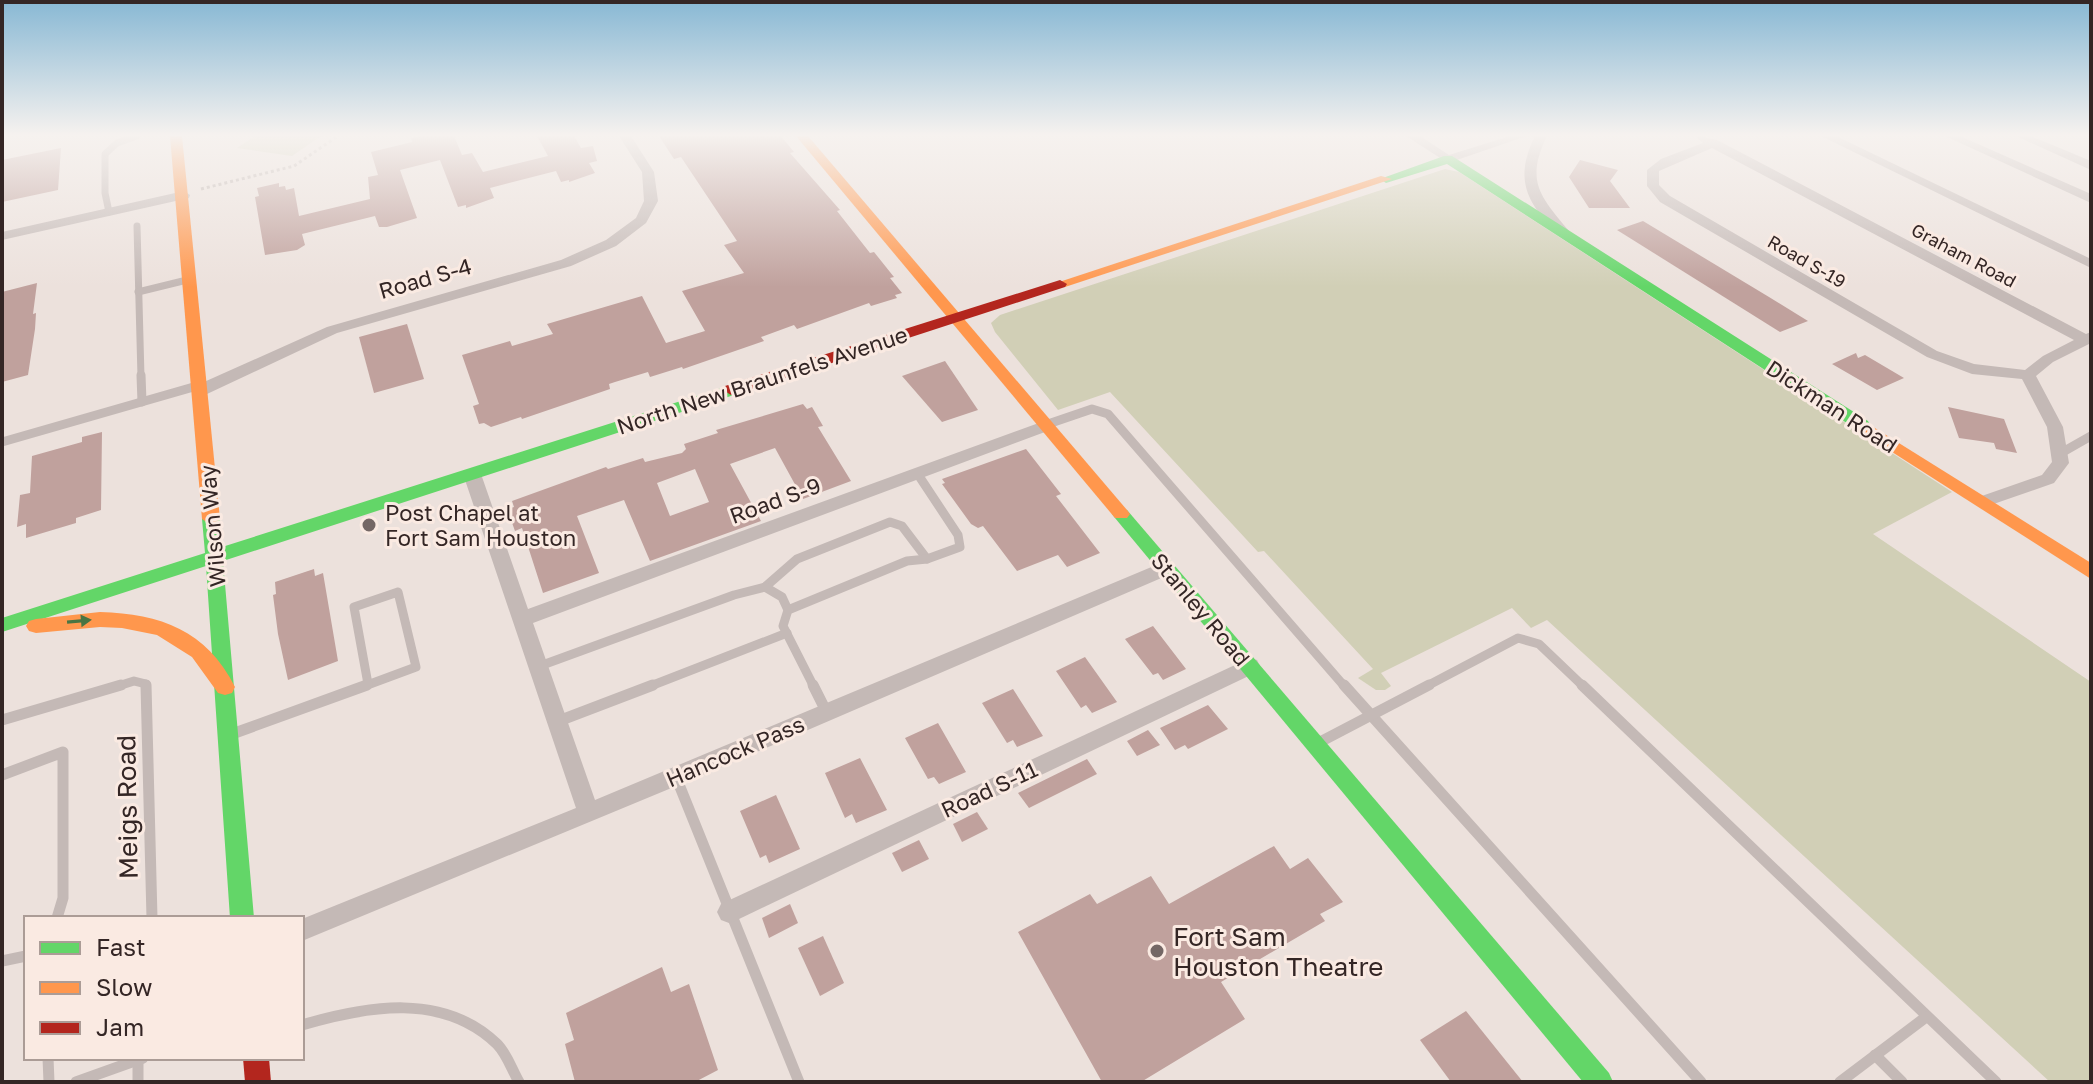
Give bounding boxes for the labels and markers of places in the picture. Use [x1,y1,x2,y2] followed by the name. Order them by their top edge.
[385,499,576,551] place label: Post Chapel at Fort Sam Houston
[360,516,378,534] marker: Post Chapel at Fort Sam Houston
[1173,921,1383,982] place label: Fort Sam Houston Theatre
[1148,942,1166,960] marker: Fort Sam Houston Theatre

